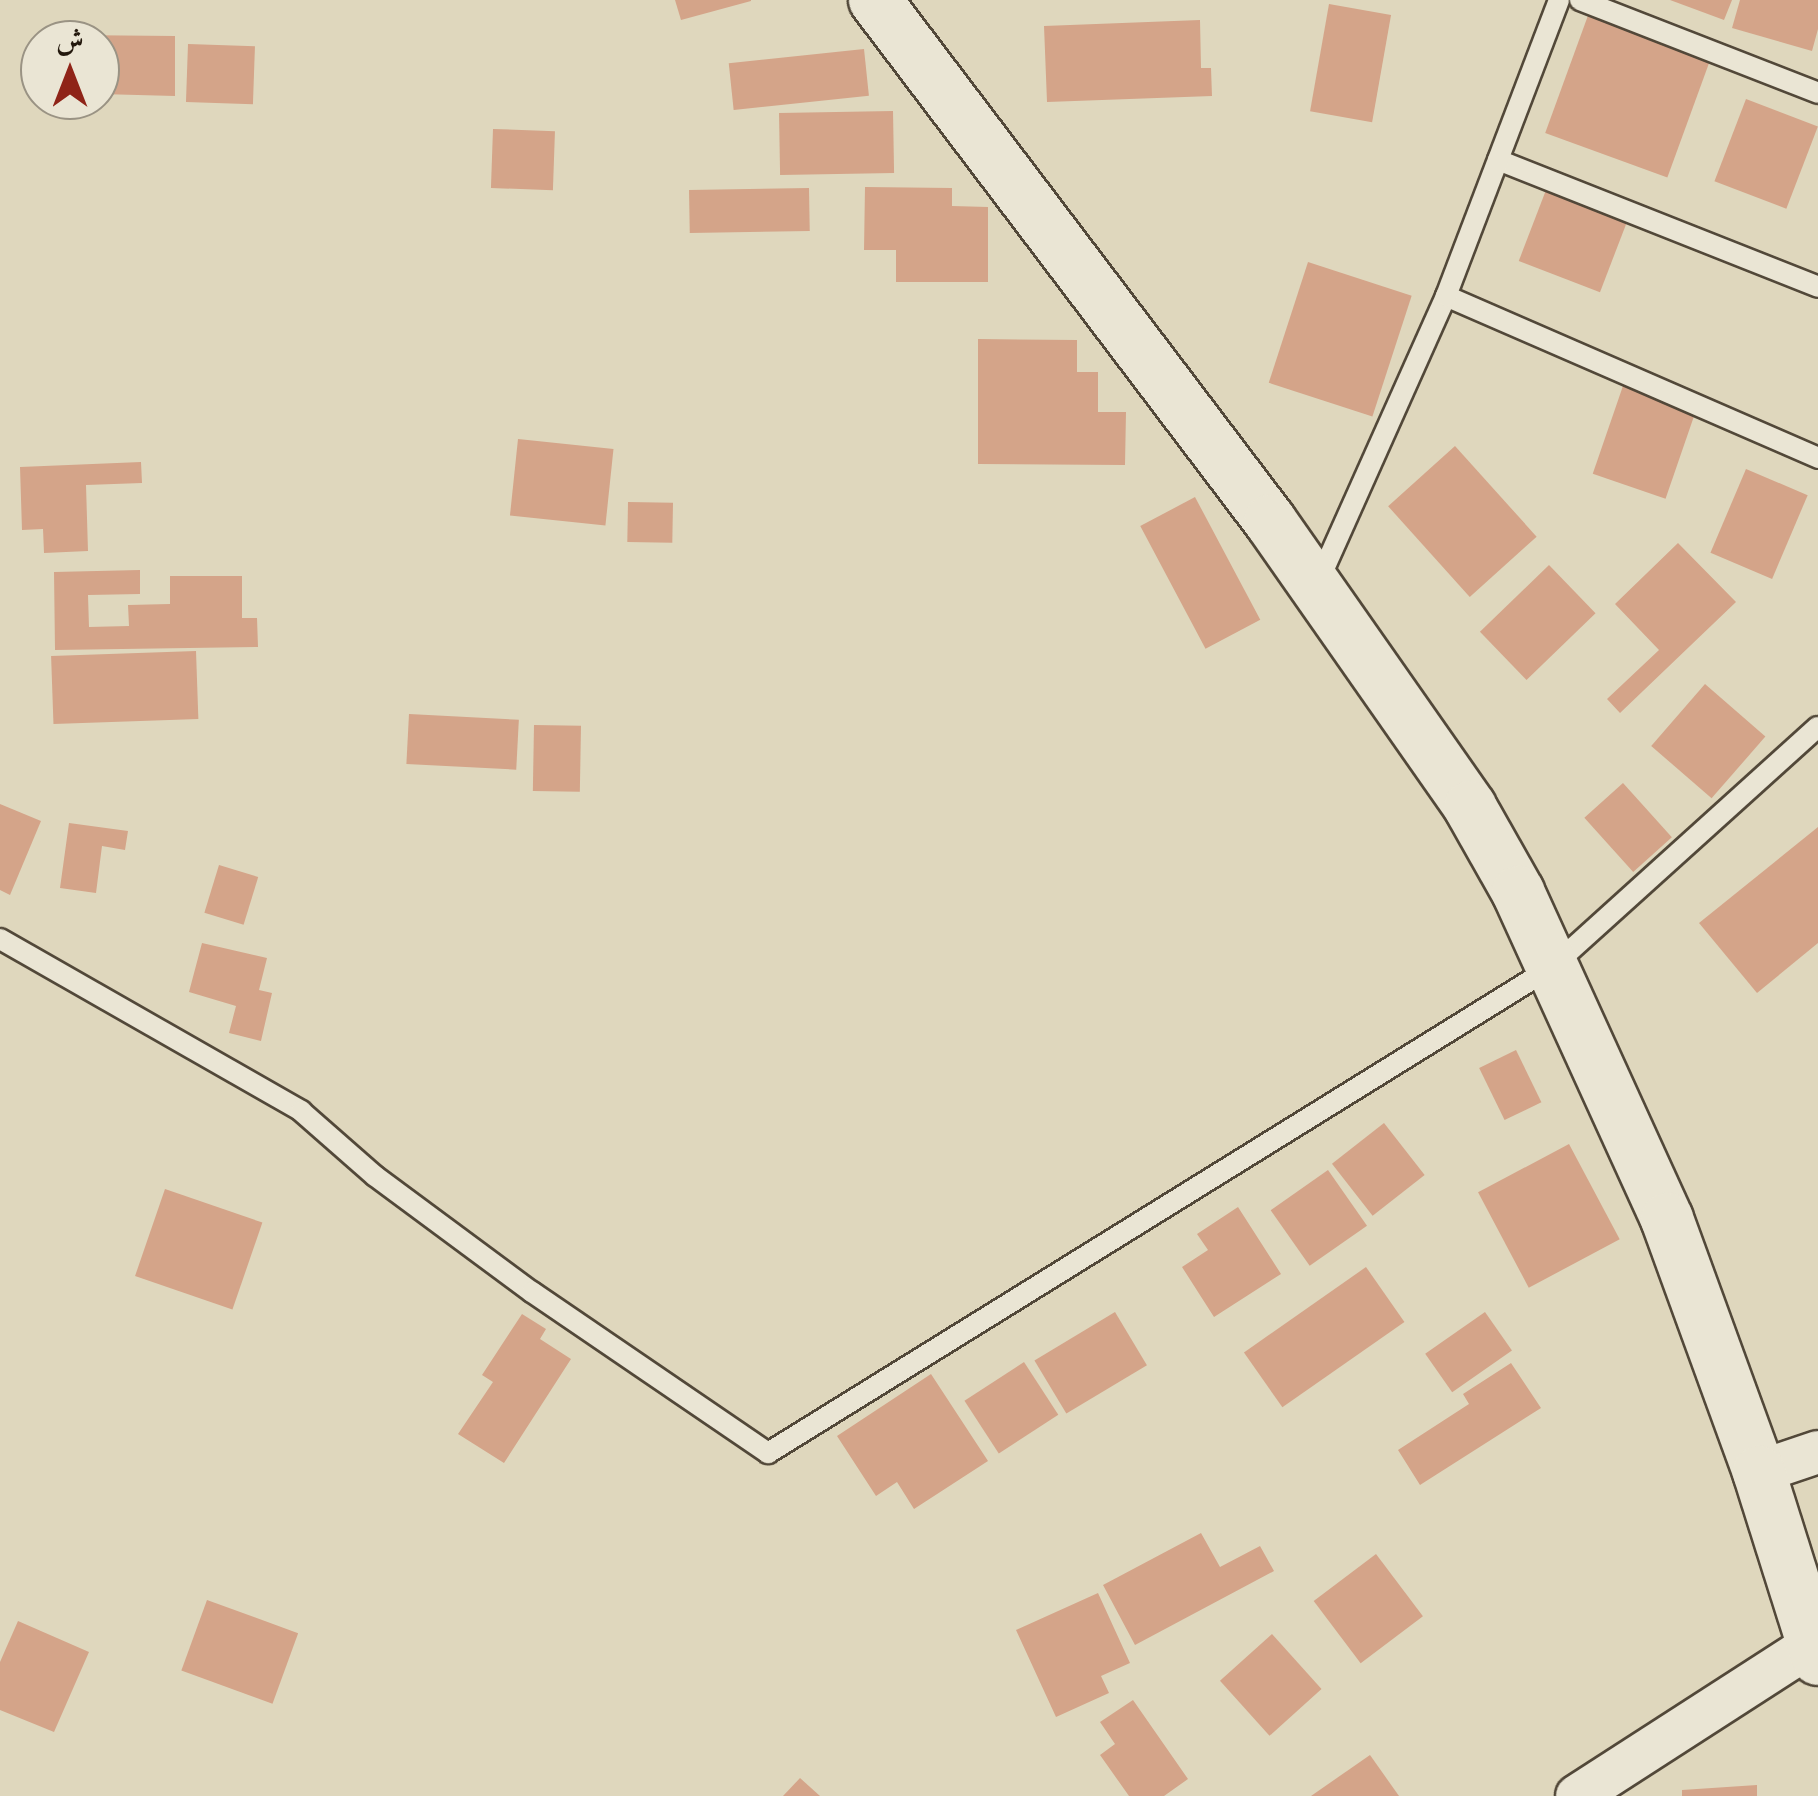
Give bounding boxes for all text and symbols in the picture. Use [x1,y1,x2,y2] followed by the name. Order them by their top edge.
[20,20,120,120] north arrow
[56,28,84,56] text: ش

